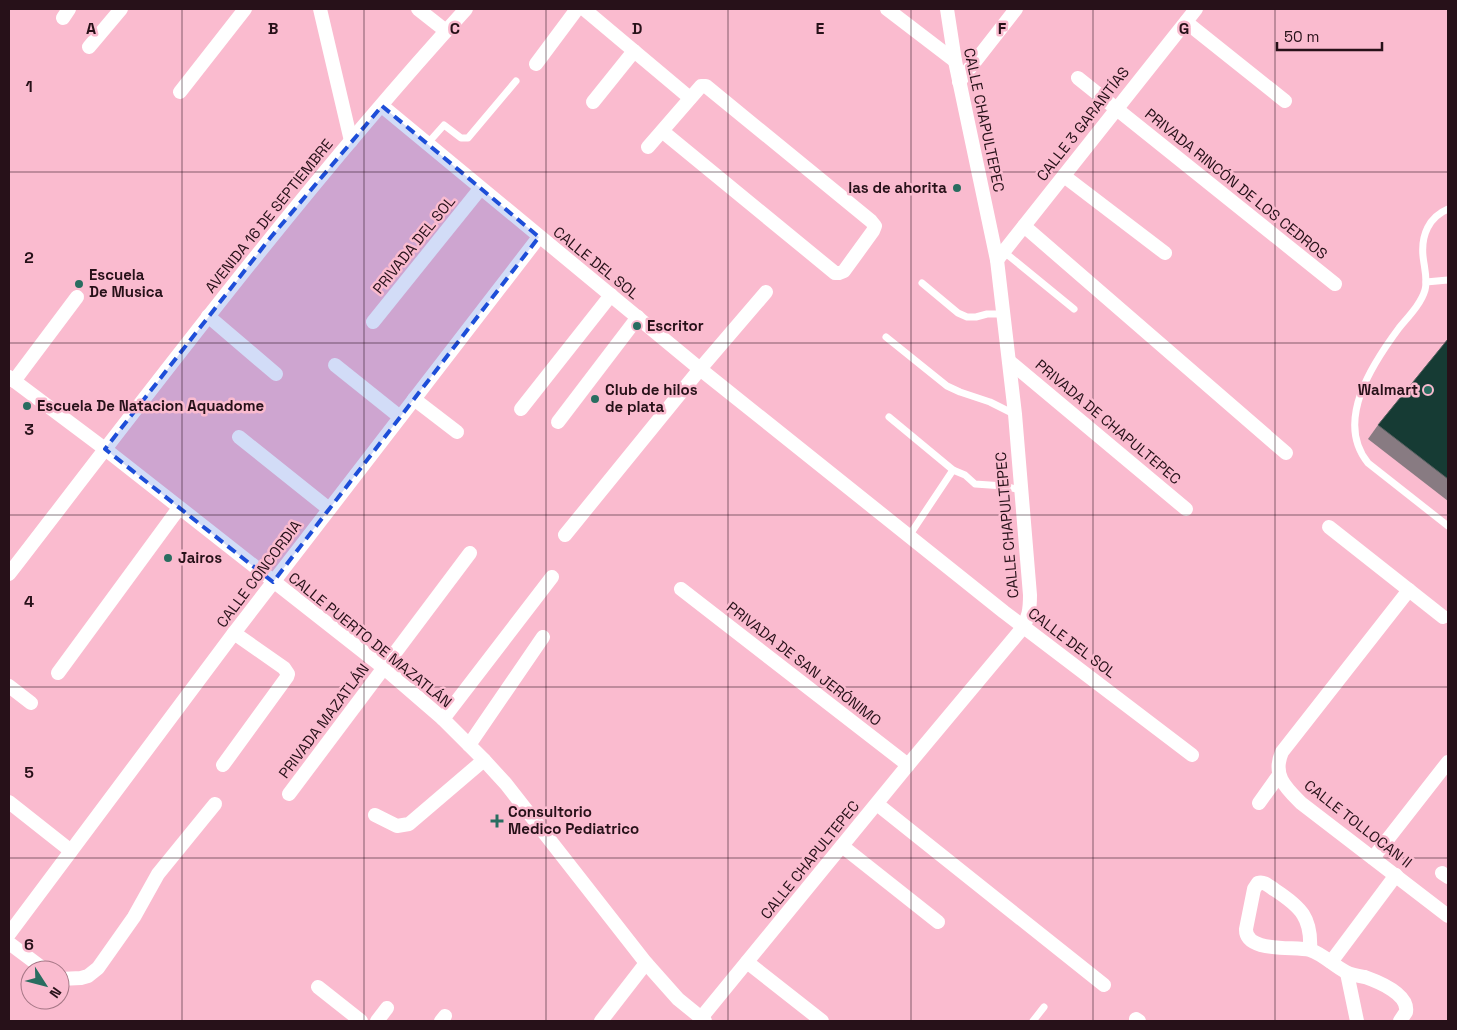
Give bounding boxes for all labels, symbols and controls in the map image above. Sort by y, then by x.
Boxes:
text: A [86,18,96,39]
text: B [268,18,278,39]
text: C [450,18,460,39]
text: D [632,18,642,39]
text: E [816,18,825,39]
text: F [998,18,1007,39]
text: G [1179,18,1189,39]
scale bar [1277,20,1382,52]
text: 50 m [1284,27,1319,46]
street label: CALLE CHAPULTEPEC [960,46,1009,194]
street label: CALLE 3 GARANTÍAS [1032,63,1133,185]
text: 1 [25,76,33,97]
street label: PRIVADA RINCÓN DE LOS CEDROS [1141,104,1331,263]
street label: AVENIDA 16 DE SEPTIEMBRE [201,135,337,297]
place label: las de ahorita [848,178,947,197]
marker: las de ahorita [951,182,963,194]
street label: PRIVADA DEL SOL [368,192,459,297]
street label: CALLE DEL SOL [549,222,643,303]
text: 2 [24,247,34,268]
place label: Escuela De Musica [89,265,164,301]
marker: Escuela De Musica [73,278,85,290]
place label: Escritor [647,316,704,335]
marker: Escritor [631,320,643,332]
street label: PRIVADA DE CHAPULTEPEC [1032,355,1185,488]
place label: Club de hilos de plata [605,380,698,416]
place label: Walmart [1358,380,1418,399]
marker: Walmart [1422,384,1434,396]
marker: Club de hilos de plata [589,393,601,405]
place label: Escuela De Natacion Aquadome [37,396,265,415]
marker: Escuela De Natacion Aquadome [21,400,33,412]
text: 3 [24,419,34,440]
street label: CALLE CHAPULTEPEC [991,451,1022,599]
street label: CALLE CONCORDIA [212,516,305,631]
place label: Jairos [178,548,222,567]
marker: Jairos [162,552,174,564]
street label: CALLE PUERTO DE MAZATLÁN [285,568,456,711]
text: 4 [24,591,34,612]
street label: PRIVADA DE SAN JERÓNIMO [723,597,885,730]
street label: CALLE DEL SOL [1025,603,1120,682]
street label: PRIVADA MAZATLÁN [274,660,373,782]
text: 5 [24,762,34,783]
street label: CALLE TOLLOCAN II [1300,776,1416,872]
street label: CALLE CHAPULTEPEC [756,797,863,923]
place label: Consultorio Medico Pediatrico [508,802,639,838]
marker: Consultorio Medico Pediatrico [490,814,504,828]
text: 6 [24,934,34,955]
north arrow [20,960,70,1010]
text: N [45,984,66,1002]

